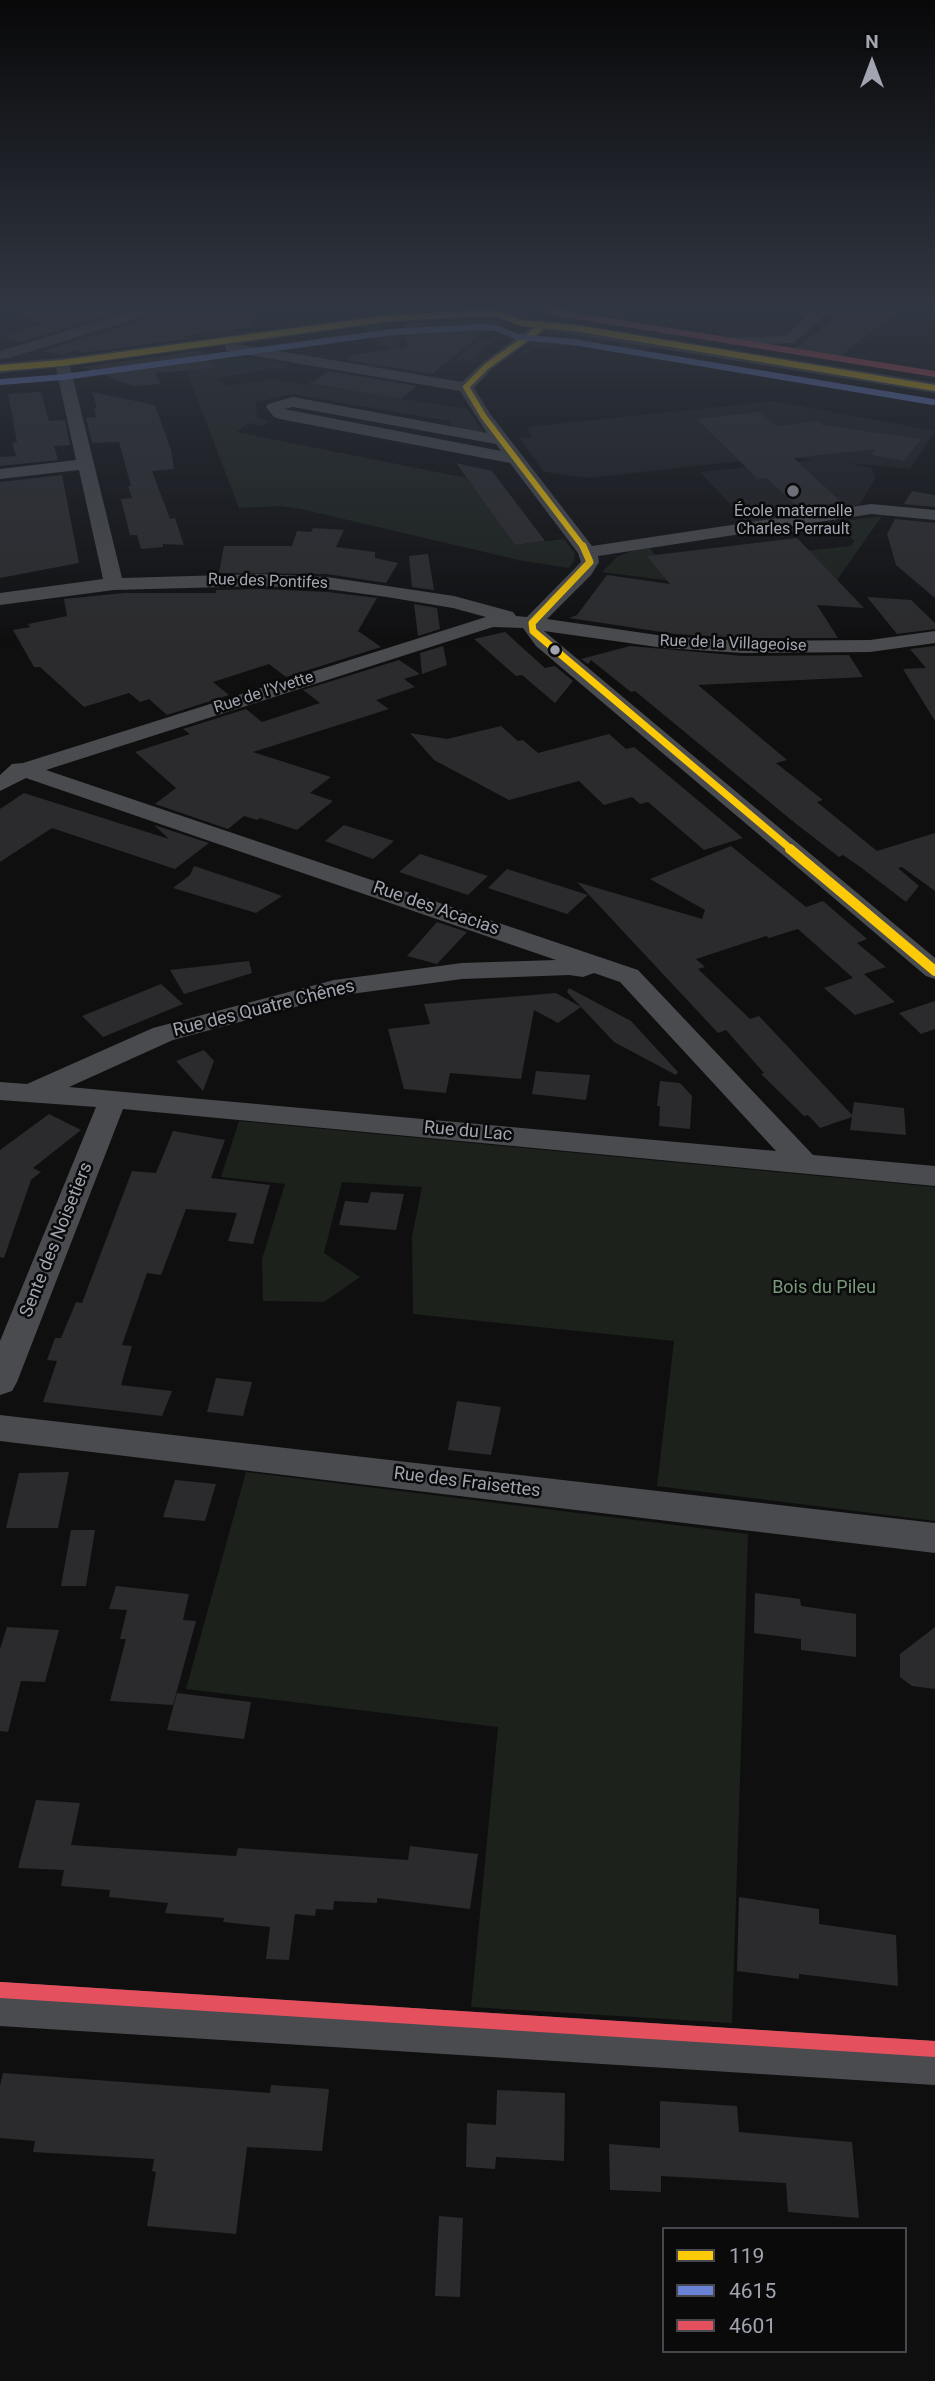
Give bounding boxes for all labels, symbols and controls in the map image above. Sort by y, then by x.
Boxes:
north arrow [837,28,907,98]
text: N [865,30,879,53]
marker: École maternelle Charles Perrault [785,483,801,499]
place label: École maternelle Charles Perrault [734,502,852,540]
street label: Rue des Pontifes [208,570,328,594]
street label: Rue de la Villageoise [659,632,807,656]
unlabelled marker [548,643,562,657]
street label: Rue de l'Yvette [212,668,316,718]
street label: Rue des Acacias [370,877,502,941]
street label: Rue des Quatre Chênes [171,976,357,1042]
street label: Rue du Lac [423,1117,513,1147]
street label: Sente des Noisetiers [16,1159,98,1321]
park label: Bois du Pileu [772,1277,876,1299]
street label: Rue des Fraisettes [392,1463,542,1503]
legend [662,2227,907,2353]
text: 119 [729,2244,764,2268]
text: 4615 [729,2279,776,2303]
text: 4601 [729,2314,776,2338]

